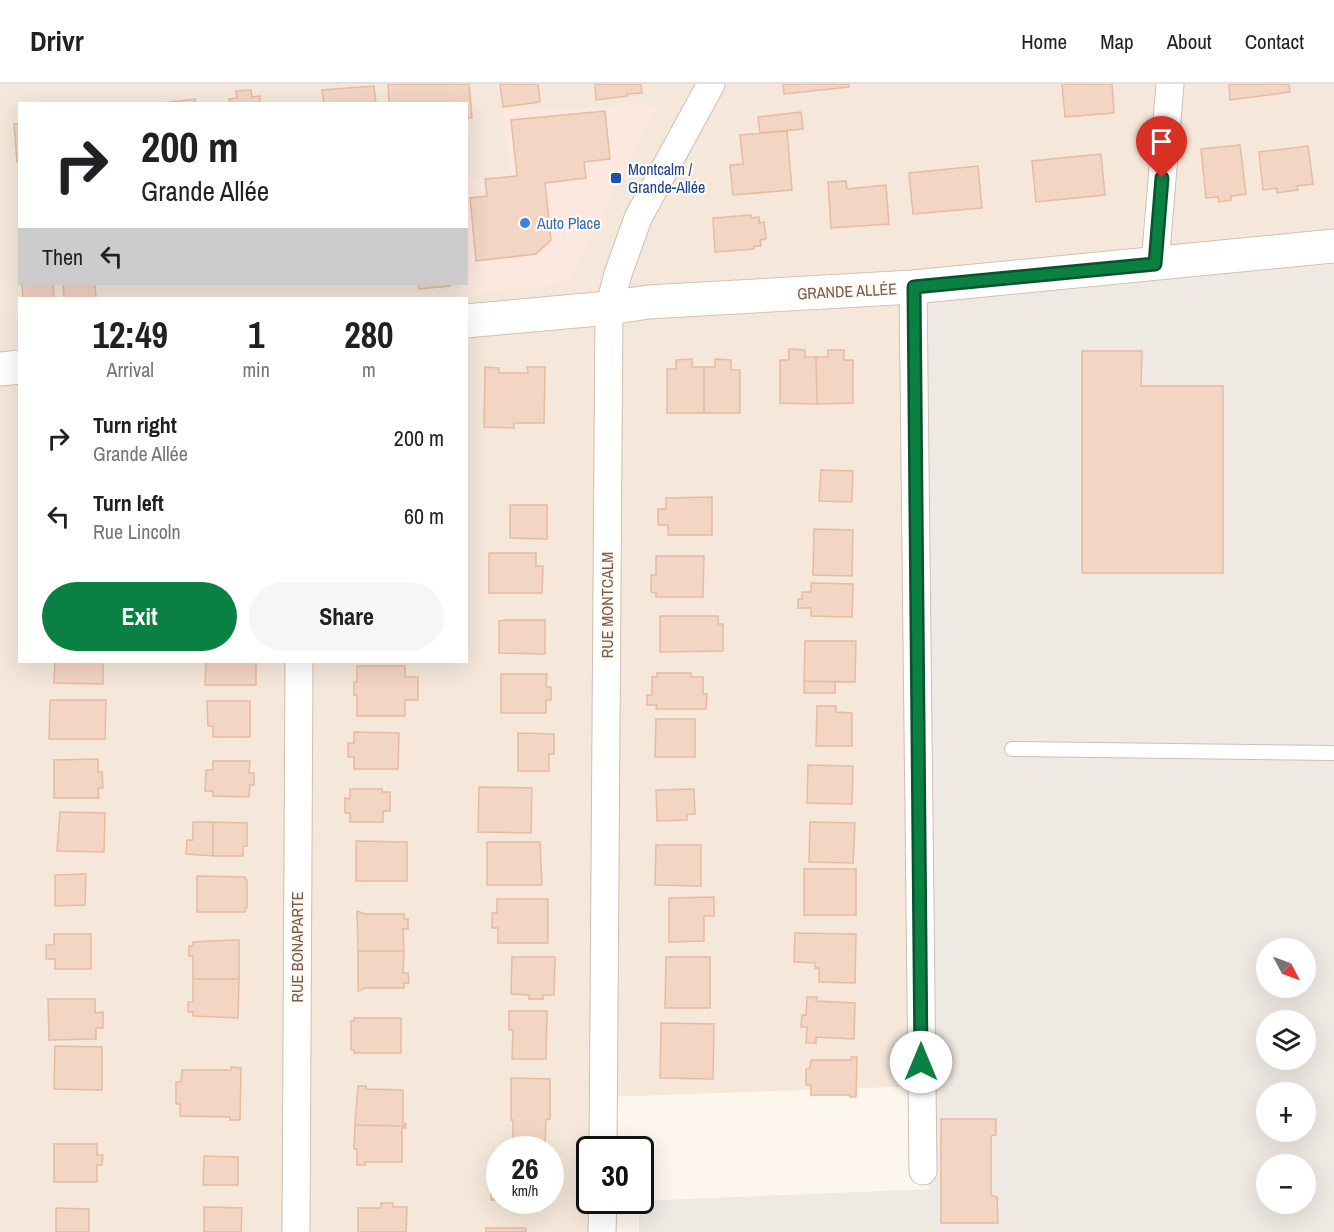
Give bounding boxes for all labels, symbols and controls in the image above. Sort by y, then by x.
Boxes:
text: Drivr [30,22,84,60]
text: Home [1021,27,1067,56]
text: Map [1100,27,1134,56]
text: About [1167,27,1212,56]
text: Contact [1245,27,1304,56]
pin [1136,116,1187,178]
text: 200 m [141,119,239,175]
icon: arrive [1145,125,1178,158]
icon: right [42,126,120,204]
place label: Montcalm / Grande-Allée [628,158,705,198]
marker: Montcalm / Grande-Allée [609,171,623,185]
text: Grande Allée [141,173,269,209]
place label: Auto Place [536,212,600,234]
marker: Auto Place [518,216,532,230]
icon: left [95,240,128,273]
text: Then [42,242,83,272]
street label: GRANDE ALLÉE [797,277,897,305]
text: 12:49 [92,311,168,359]
text: 1 [248,311,264,359]
text: 280 [344,311,394,359]
text: Arrival [107,356,154,383]
text: min [242,356,270,383]
text: m [362,356,376,383]
text: Turn right [93,410,177,440]
icon: right [42,422,75,455]
text: 200 m [394,423,444,453]
text: Grande Allée [93,440,188,467]
text: Turn left [93,488,164,518]
icon: left [42,500,75,533]
text: 60 m [404,501,444,531]
text: Rue Lincoln [93,518,181,545]
street label: RUE MONTCALM [596,552,618,658]
button: Exit [42,582,237,651]
button: Share [249,582,444,651]
street label: RUE BONAPARTE [286,891,308,1003]
north arrow [1256,938,1316,998]
map controls [1256,938,1316,1214]
button: layers [1256,1010,1316,1070]
position arrow [889,1030,953,1094]
button: + [1256,1082,1316,1142]
speed limit sign: 30 [576,1136,654,1214]
text: 26 [511,1148,539,1188]
button: − [1256,1154,1316,1214]
text: km/h [512,1180,538,1201]

